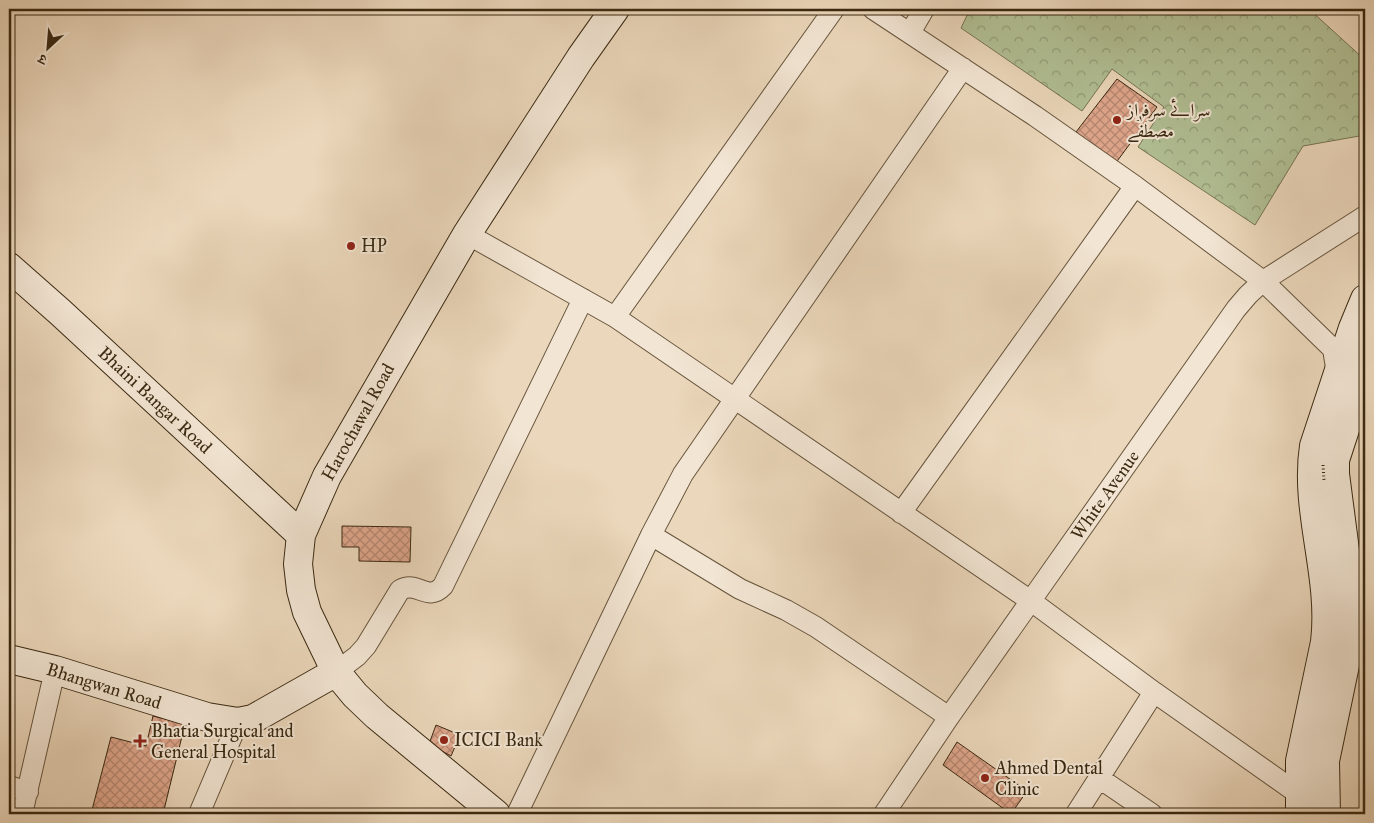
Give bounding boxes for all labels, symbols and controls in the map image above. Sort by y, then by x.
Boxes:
north arrow [22,22,72,72]
text: उ [35,50,50,69]
place label: سرائے سرفراز مصطفٰے [1125,98,1211,142]
marker: سرائے سرفراز مصطفٰے [1111,114,1123,126]
place label: HP [361,235,387,257]
marker: HP [345,240,357,252]
street label: Bhaini Bangar Road [93,342,216,459]
street label: Harochawal Road [317,360,399,484]
street label: White Avenue [1066,446,1144,544]
street label: Bhangwan Road [44,658,164,715]
place label: Bhatia Surgical and General Hospital [151,720,294,763]
place label: ICICI Bank [454,729,543,751]
marker: Bhatia Surgical and General Hospital [133,734,147,748]
marker: ICICI Bank [438,734,450,746]
place label: Ahmed Dental Clinic [994,757,1103,800]
marker: Ahmed Dental Clinic [979,772,991,784]

